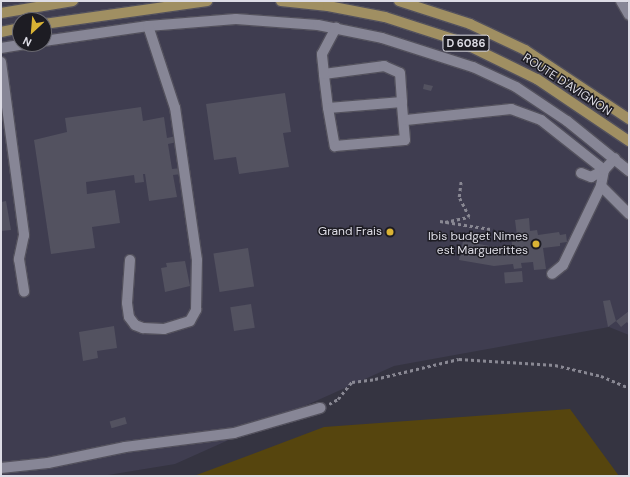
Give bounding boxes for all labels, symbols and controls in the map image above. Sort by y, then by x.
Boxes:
north arrow [12,12,52,52]
text: N [21,34,34,50]
road number: D 6086 [442,34,490,52]
street label: ROUTE D'AVIGNON [520,51,614,119]
place label: Grand Frais [318,225,382,239]
marker: Grand Frais [385,227,395,237]
place label: Ibis budget Nimes est Marguerittes [428,230,528,258]
marker: Ibis budget Nimes est Marguerittes [531,239,541,249]

